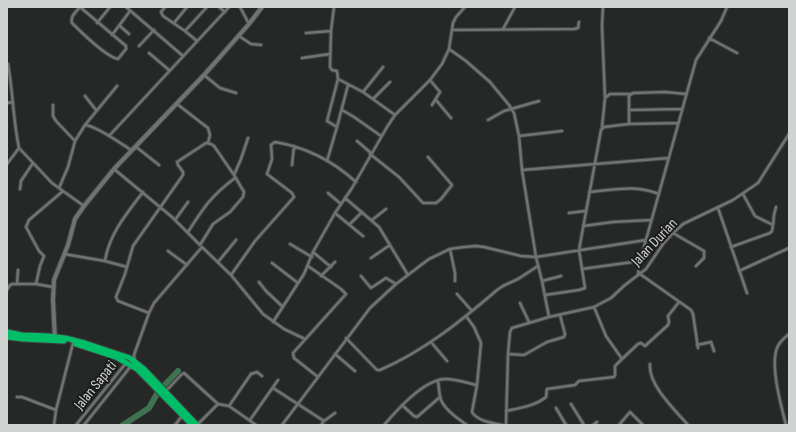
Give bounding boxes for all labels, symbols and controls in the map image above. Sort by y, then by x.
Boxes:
street label: Jalan Durian [627,214,681,271]
street label: Jalan Sapati [69,357,121,415]

